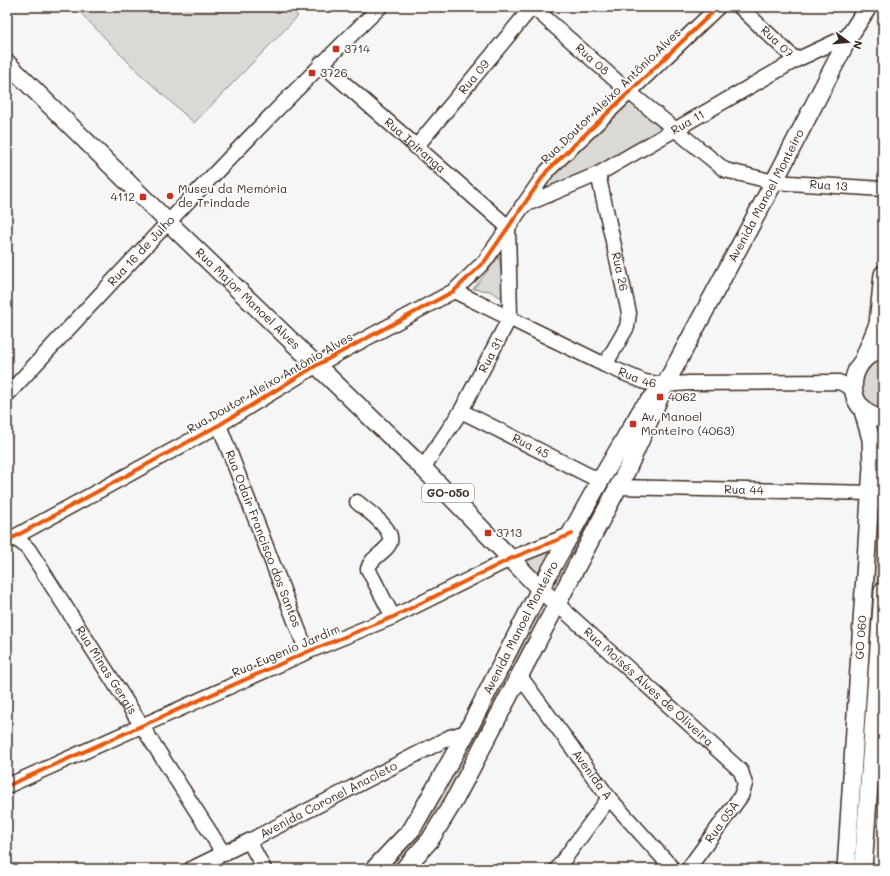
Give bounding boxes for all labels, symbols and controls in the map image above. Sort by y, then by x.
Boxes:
street label: Rua 07 [758,22,798,61]
north arrow [828,22,868,62]
street label: Rua Doutor Aleixo Antônio Alves [537,24,684,167]
street label: Rua 08 [572,39,613,78]
text: N [850,39,866,51]
place label: 3714 [344,40,370,56]
marker: 3714 [331,44,341,54]
street label: Rua 09 [454,56,492,97]
place label: 3726 [320,64,348,80]
marker: 3726 [307,68,317,78]
street label: Rua 11 [667,105,707,137]
street label: Rua Ipiranga [382,113,450,176]
street label: Avenida Manoel Monteiro [724,126,807,264]
street label: Rua 13 [809,175,848,194]
place label: Museu da Memória de Trindade [178,180,288,210]
place label: 4112 [111,188,135,204]
marker: Museu da Memória de Trindade [165,191,175,201]
marker: 4112 [138,192,148,202]
street label: Rua 16 de Julho [103,212,178,289]
street label: Rua Major Manoel Alves [193,244,304,353]
street label: Rua 26 [609,250,633,292]
street label: Rua Doutor Aleixo Antônio Alves [184,328,355,436]
street label: Rua 31 [474,334,506,375]
street label: Rua 46 [616,363,658,391]
place label: 4062 [668,388,696,404]
marker: 4062 [655,392,665,402]
place label: Av. Manoel Monteiro (4063) [641,408,735,438]
marker: Av. Manoel Monteiro (4063) [628,419,638,429]
street label: Rua 45 [510,429,552,461]
street label: Rua Odair Francisco dos Santos [222,447,306,629]
street label: Rua 44 [724,481,764,497]
road number: GO-050 [422,484,474,502]
place label: 3713 [496,524,522,540]
marker: 3713 [483,528,493,538]
street label: Avenida Manoel Monteiro [479,558,561,697]
street label: GO 060 [851,614,869,660]
street label: Rua Eugenio Jardim [229,620,342,680]
street label: Rua Minas Gerais [73,623,141,717]
street label: Rua Moisés Alves de Oliveira [581,623,718,749]
street label: Avenida A [569,746,617,803]
street label: Avenida Coronel Anacleto [257,757,399,841]
street label: Rua 05A [701,797,742,846]

